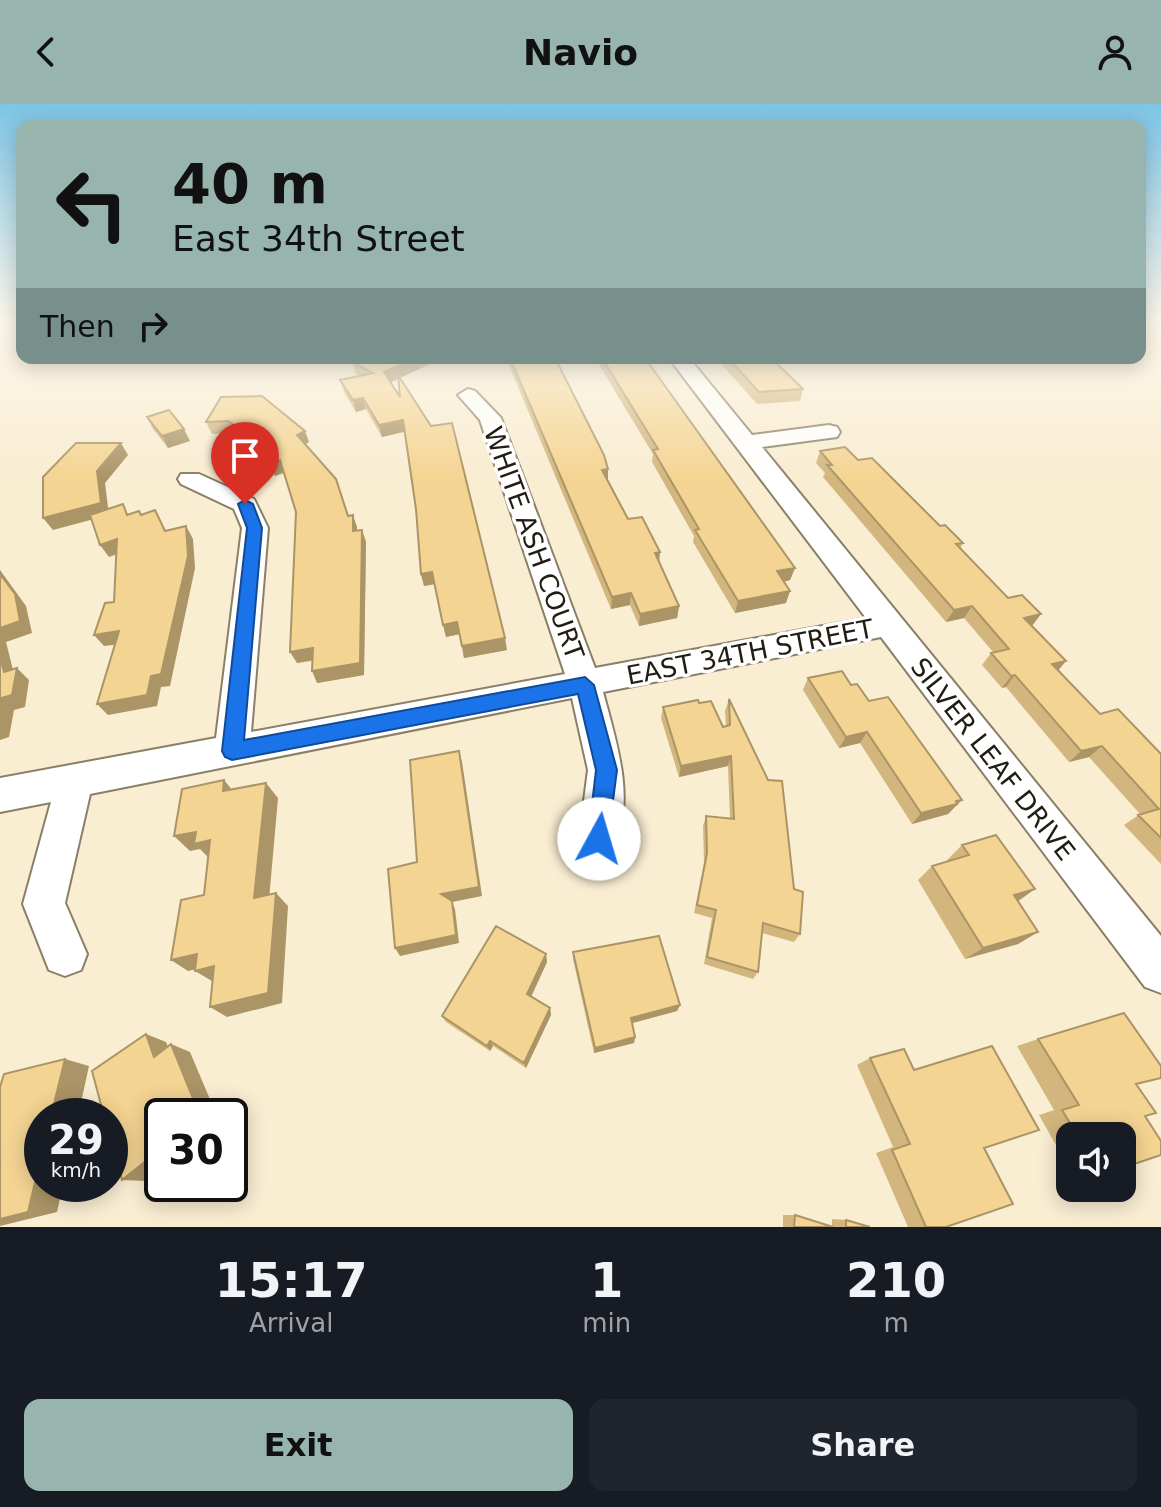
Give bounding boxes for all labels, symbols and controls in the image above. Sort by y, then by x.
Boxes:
icon: back [24,30,68,74]
icon: person [1093,30,1137,74]
text: Navio [523,32,638,73]
text: 40 m [172,151,328,216]
icon: left [40,152,144,256]
text: East 34th Street [172,218,465,259]
icon: right [131,304,175,348]
text: Then [40,309,115,344]
pin [211,422,279,504]
street label: WHITE ASH COURT [478,423,590,663]
icon: arrive [223,434,267,478]
street label: EAST 34TH STREET [624,613,876,691]
street label: SILVER LEAF DRIVE [905,652,1081,866]
position arrow [557,797,641,881]
speed limit sign: 30 [144,1098,248,1202]
text: 29 [48,1117,104,1163]
map controls [1056,1122,1136,1202]
button: sound [1056,1122,1136,1202]
text: km/h [51,1158,101,1182]
text: 15:17 [215,1252,368,1308]
text: 1 [590,1252,623,1308]
text: 210 [846,1252,946,1308]
text: Arrival [249,1308,333,1338]
text: min [582,1308,631,1338]
text: m [883,1308,909,1338]
button: Exit [24,1399,573,1491]
button: Share [589,1399,1137,1491]

